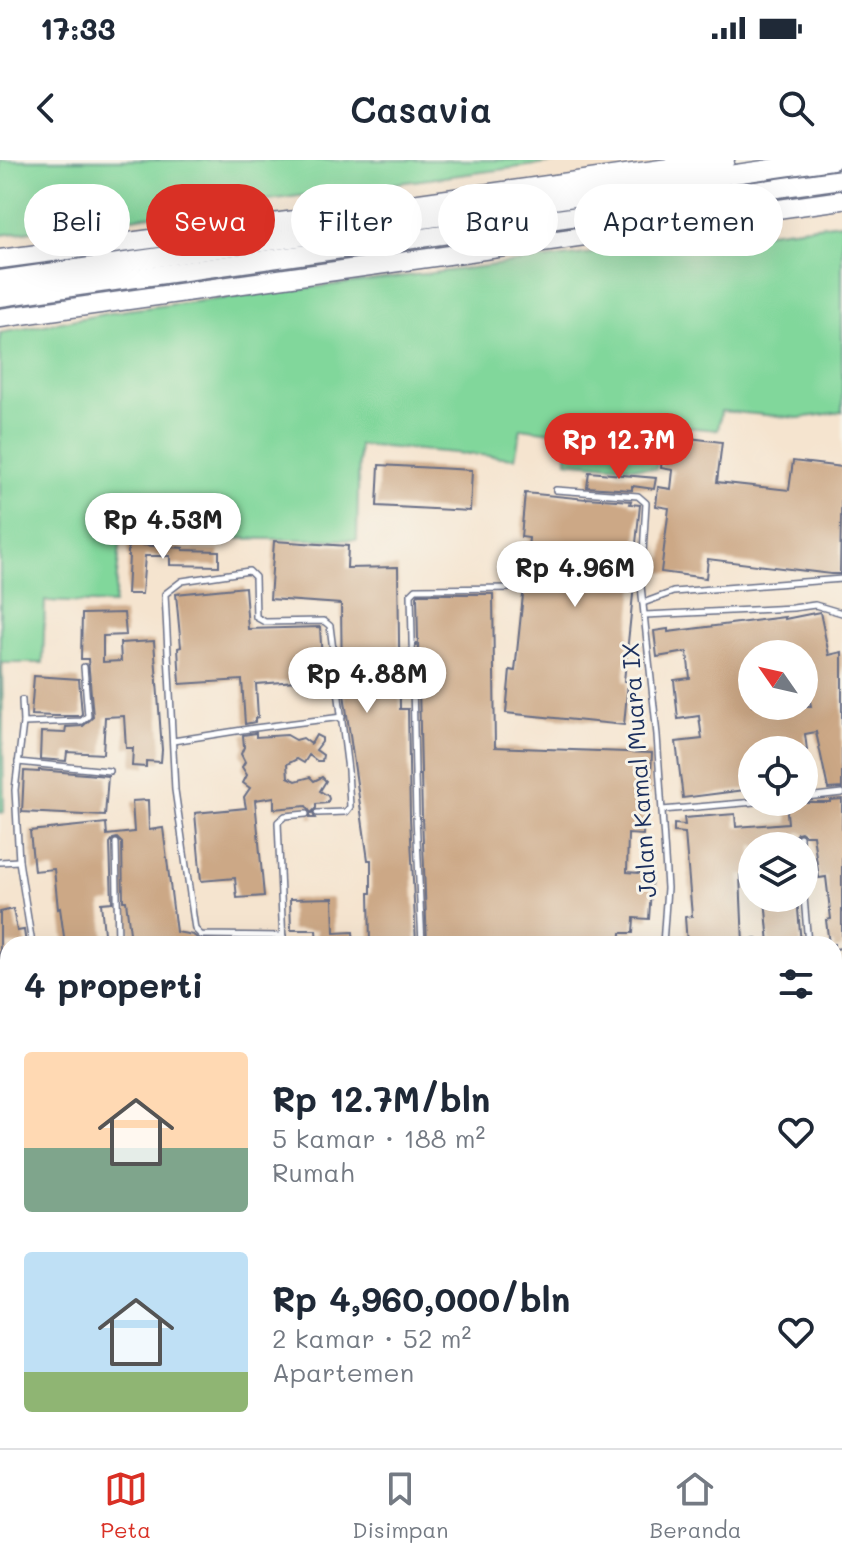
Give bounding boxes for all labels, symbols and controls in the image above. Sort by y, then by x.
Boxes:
text: 17:33 [40,8,116,48]
text: Casavia [350,85,492,132]
icon: back [24,86,68,130]
icon: search [774,86,818,130]
chip: Beli [24,184,130,256]
chip: Sewa [146,184,275,256]
chip: Filter [291,184,422,256]
chip: Baru [438,184,558,256]
chip: Apartemen [574,184,783,256]
pin: Rp 12.7M [536,413,702,481]
text: Rp 12.7M [562,422,676,456]
pin: Rp 4.53M [80,493,246,561]
text: Rp 4.53M [103,502,223,536]
pin: Rp 4.96M [492,541,658,609]
text: Rp 4.96M [515,550,635,584]
north arrow [738,640,818,720]
map controls [738,640,818,912]
street label: Jalan Kamal Muara IX [614,641,662,899]
pin: Rp 4.88M [284,647,450,715]
text: Rp 4.88M [306,656,428,690]
button: locate [738,736,818,816]
button: layers [738,832,818,912]
text: 4 properti [24,962,204,1007]
icon: filters [774,962,818,1006]
text: Rp 12.7M/bln [272,1076,490,1121]
icon: home [88,1084,184,1180]
icon: heart [774,1110,818,1154]
text: 5 kamar · 188 m² [272,1121,485,1155]
text: Rumah [272,1155,354,1189]
text: Rp 4,960,000/bln [272,1276,570,1321]
icon: home [88,1284,184,1380]
icon: heart [774,1310,818,1354]
text: 2 kamar · 52 m² [272,1321,471,1355]
text: Apartemen [272,1355,414,1389]
tab: Peta [101,1467,151,1544]
tab: Disimpan [352,1467,448,1544]
tab: Beranda [650,1467,741,1544]

